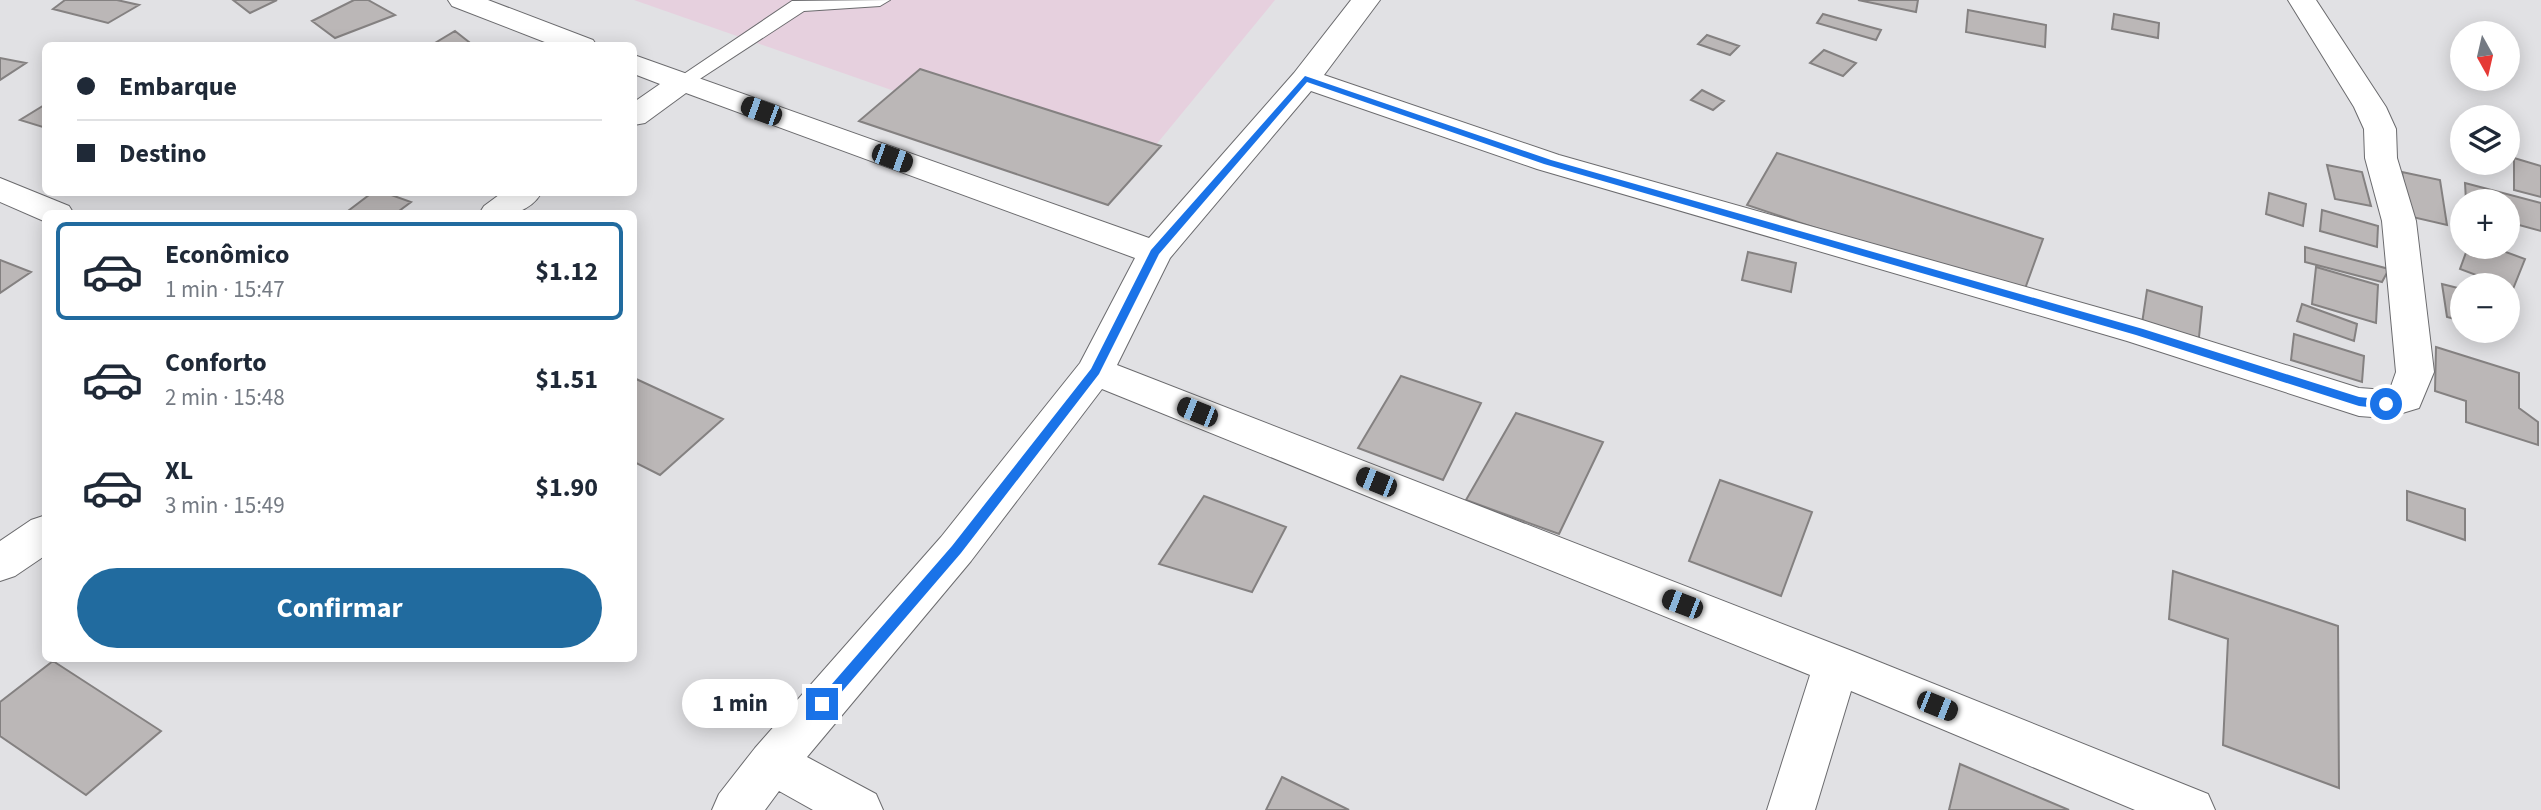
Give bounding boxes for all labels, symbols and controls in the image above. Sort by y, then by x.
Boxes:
north arrow [2450,21,2520,91]
map controls [2450,21,2520,343]
text: Embarque [119,68,237,105]
car [738,94,785,128]
button: layers [2450,105,2520,175]
text: Destino [119,135,206,172]
car [869,141,916,175]
button: + [2450,189,2520,259]
text: Econômico [165,236,290,273]
icon: car [81,240,144,303]
text: $1.12 [535,253,598,290]
text: 1 min · 15:47 [165,273,285,306]
button: − [2450,273,2520,343]
text: Conforto [165,344,267,381]
icon: car [81,348,144,411]
text: $1.51 [535,361,598,398]
text: 2 min · 15:48 [165,381,285,414]
route start [2370,388,2402,420]
car [1174,394,1221,430]
text: XL [165,452,193,489]
icon: car [81,456,144,519]
car [1353,464,1400,500]
text: $1.90 [535,469,598,506]
text: 3 min · 15:49 [165,489,285,522]
button: Confirmar [77,568,602,648]
car [1659,587,1706,621]
callout: 1 min [682,680,798,728]
text: 1 min [712,687,768,720]
route end [806,688,838,720]
car [1914,688,1961,724]

